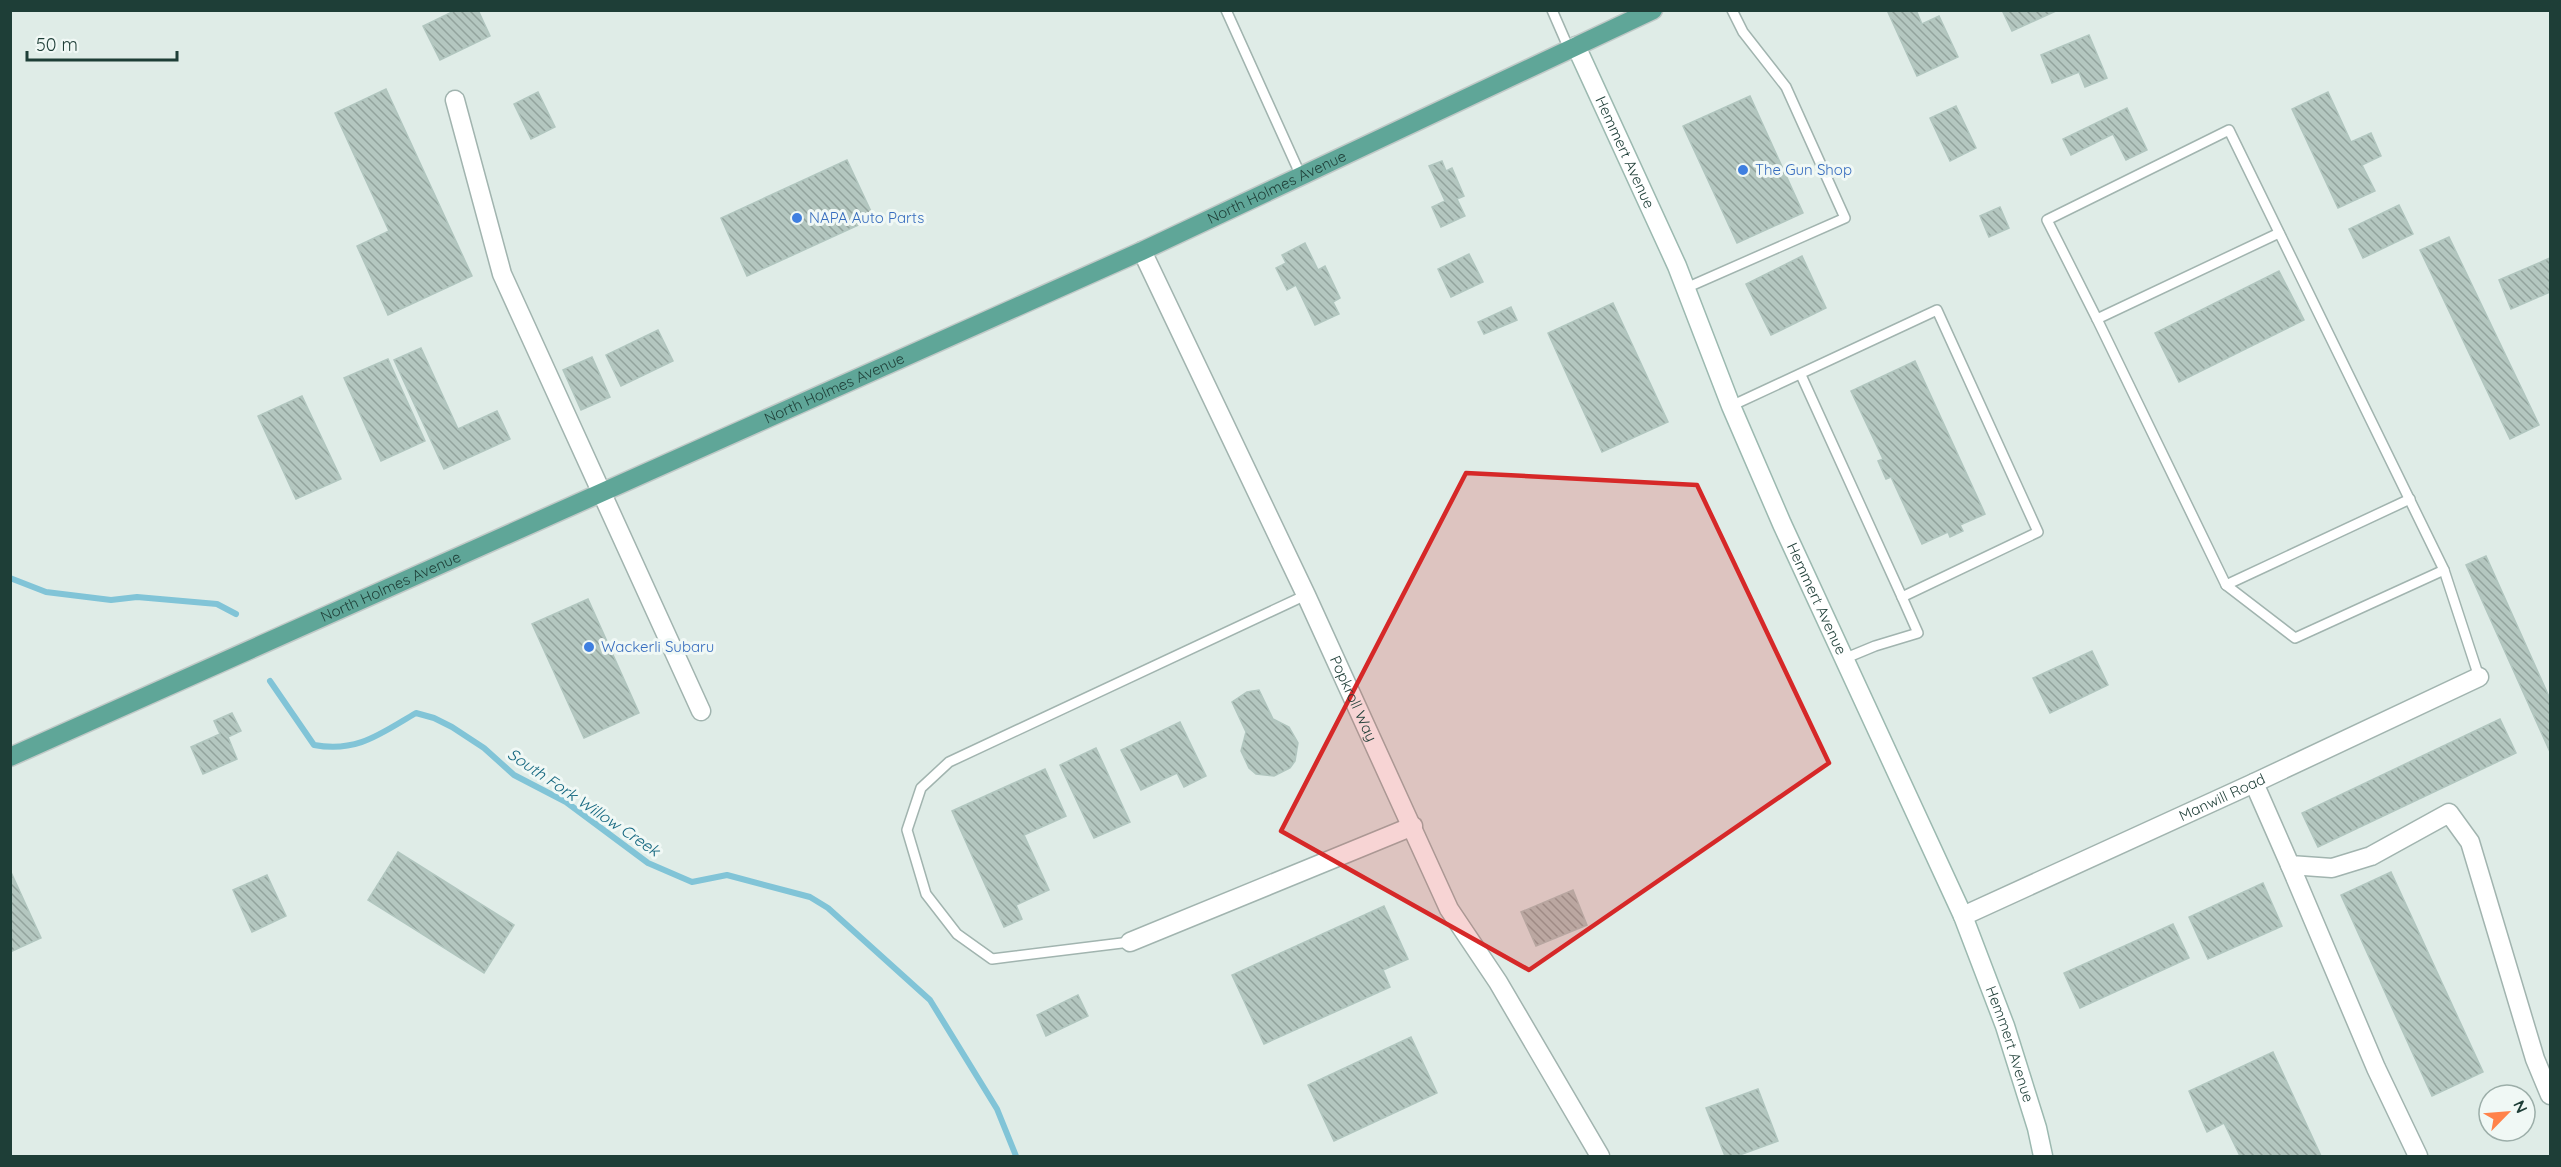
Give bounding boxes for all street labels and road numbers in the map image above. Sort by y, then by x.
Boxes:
street label: Hemmert Avenue [1591,93,1659,211]
street label: North Holmes Avenue [1204,146,1349,228]
street label: North Holmes Avenue [761,348,907,428]
street label: Hemmert Avenue [1783,539,1851,658]
street label: North Holmes Avenue [317,547,464,626]
street label: Popkroll Way [1326,652,1381,744]
street label: Manwill Road [2176,769,2268,825]
street label: Hemmert Avenue [1982,983,2038,1105]

